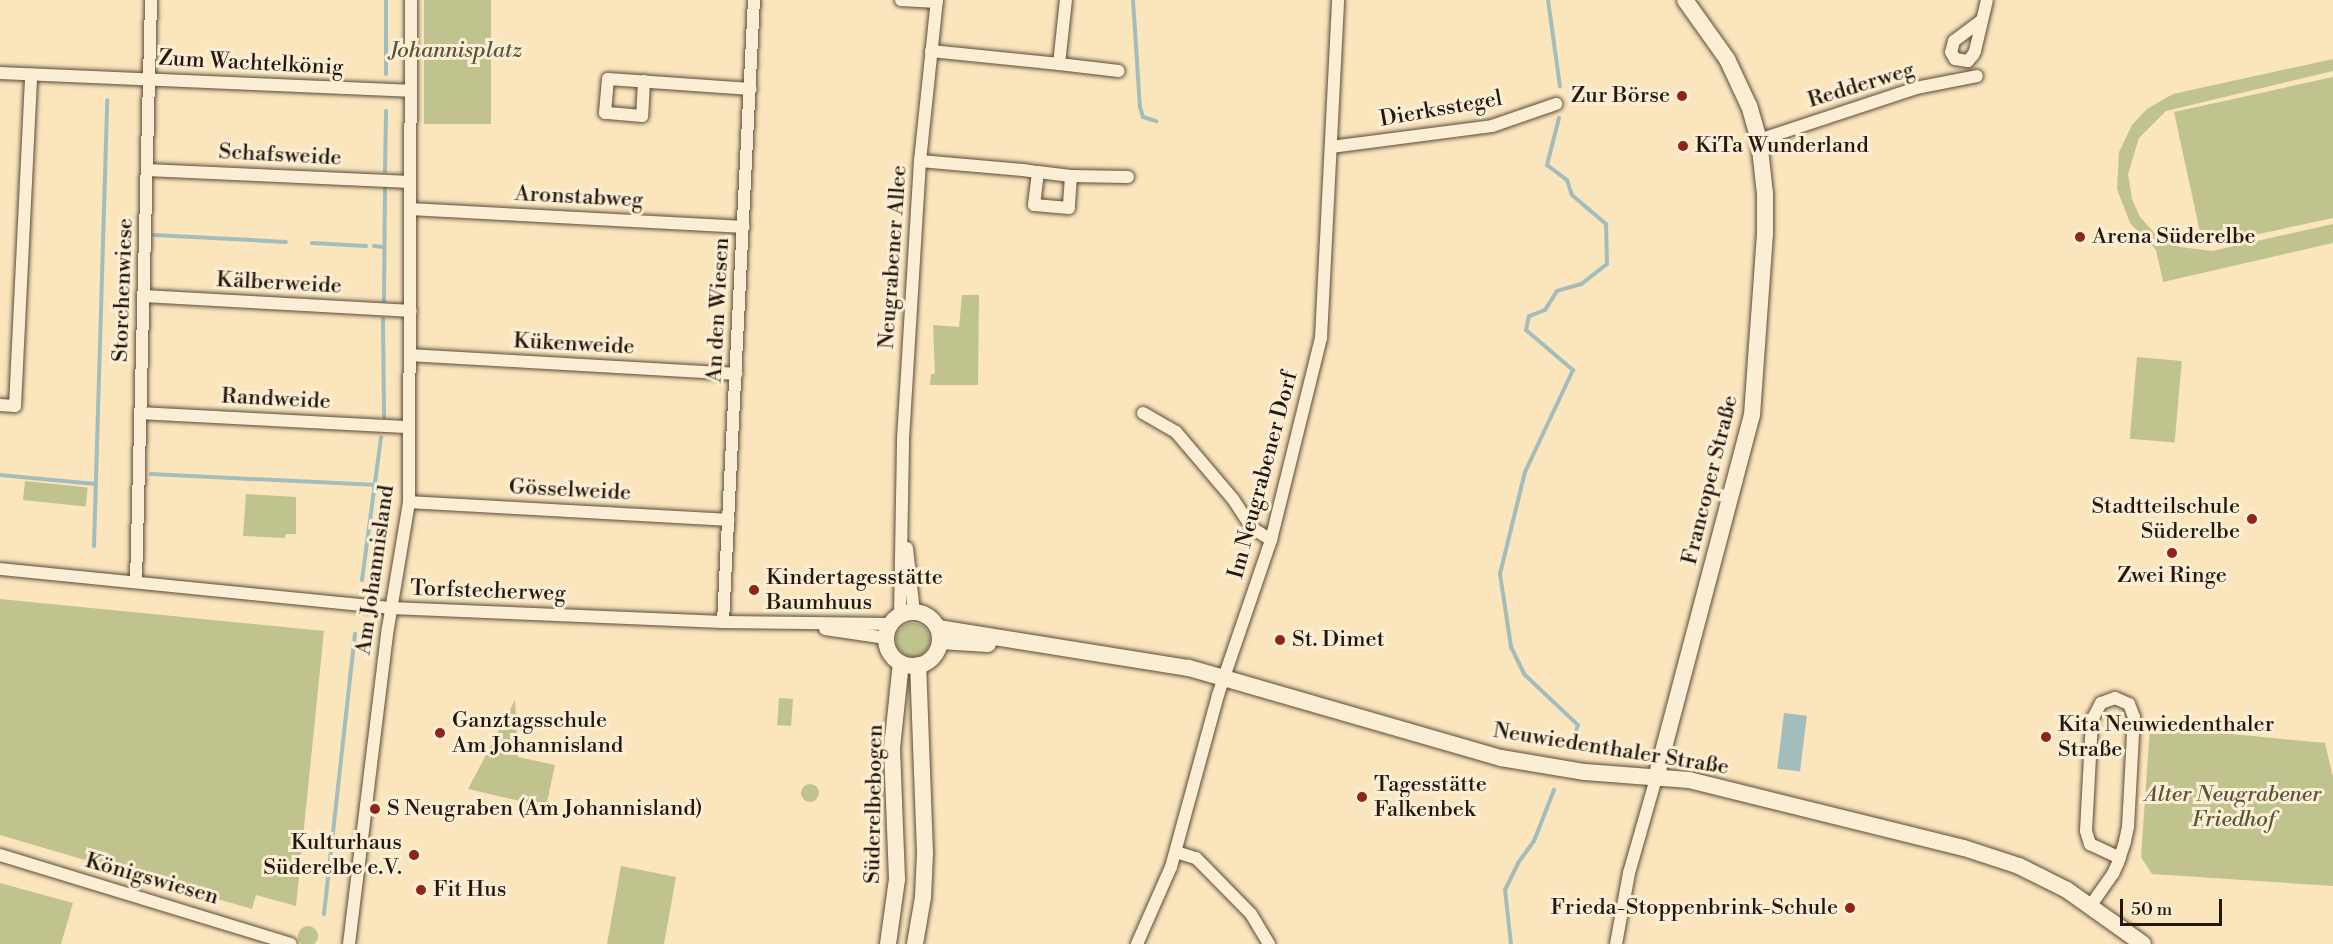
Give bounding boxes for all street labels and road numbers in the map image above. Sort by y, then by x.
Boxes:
street label: Zum Wachtelkönig [158,45,344,81]
street label: Redderweg [1804,56,1918,114]
street label: Dierksstegel [1378,85,1504,133]
street label: Schafsweide [218,139,342,171]
street label: Neugrabener Allee [873,164,913,350]
street label: Aronstabweg [514,180,644,214]
street label: Storchenwiese [107,217,139,363]
street label: An den Wiesen [701,237,735,383]
street label: Kälberweide [216,267,342,299]
street label: Kükenweide [513,328,635,360]
street label: Im Neugrabener Dorf [1223,368,1303,582]
street label: Randweide [221,383,331,415]
street label: Francoper Straße [1676,393,1744,567]
street label: Gösselweide [508,474,632,506]
street label: Am Johannisland [350,483,400,657]
street label: Torfstecherweg [410,575,566,607]
street label: Neuwiedenthaler Straße [1491,717,1731,781]
street label: Süderelbebogen [859,724,889,884]
street label: Königswiesen [82,847,222,911]

